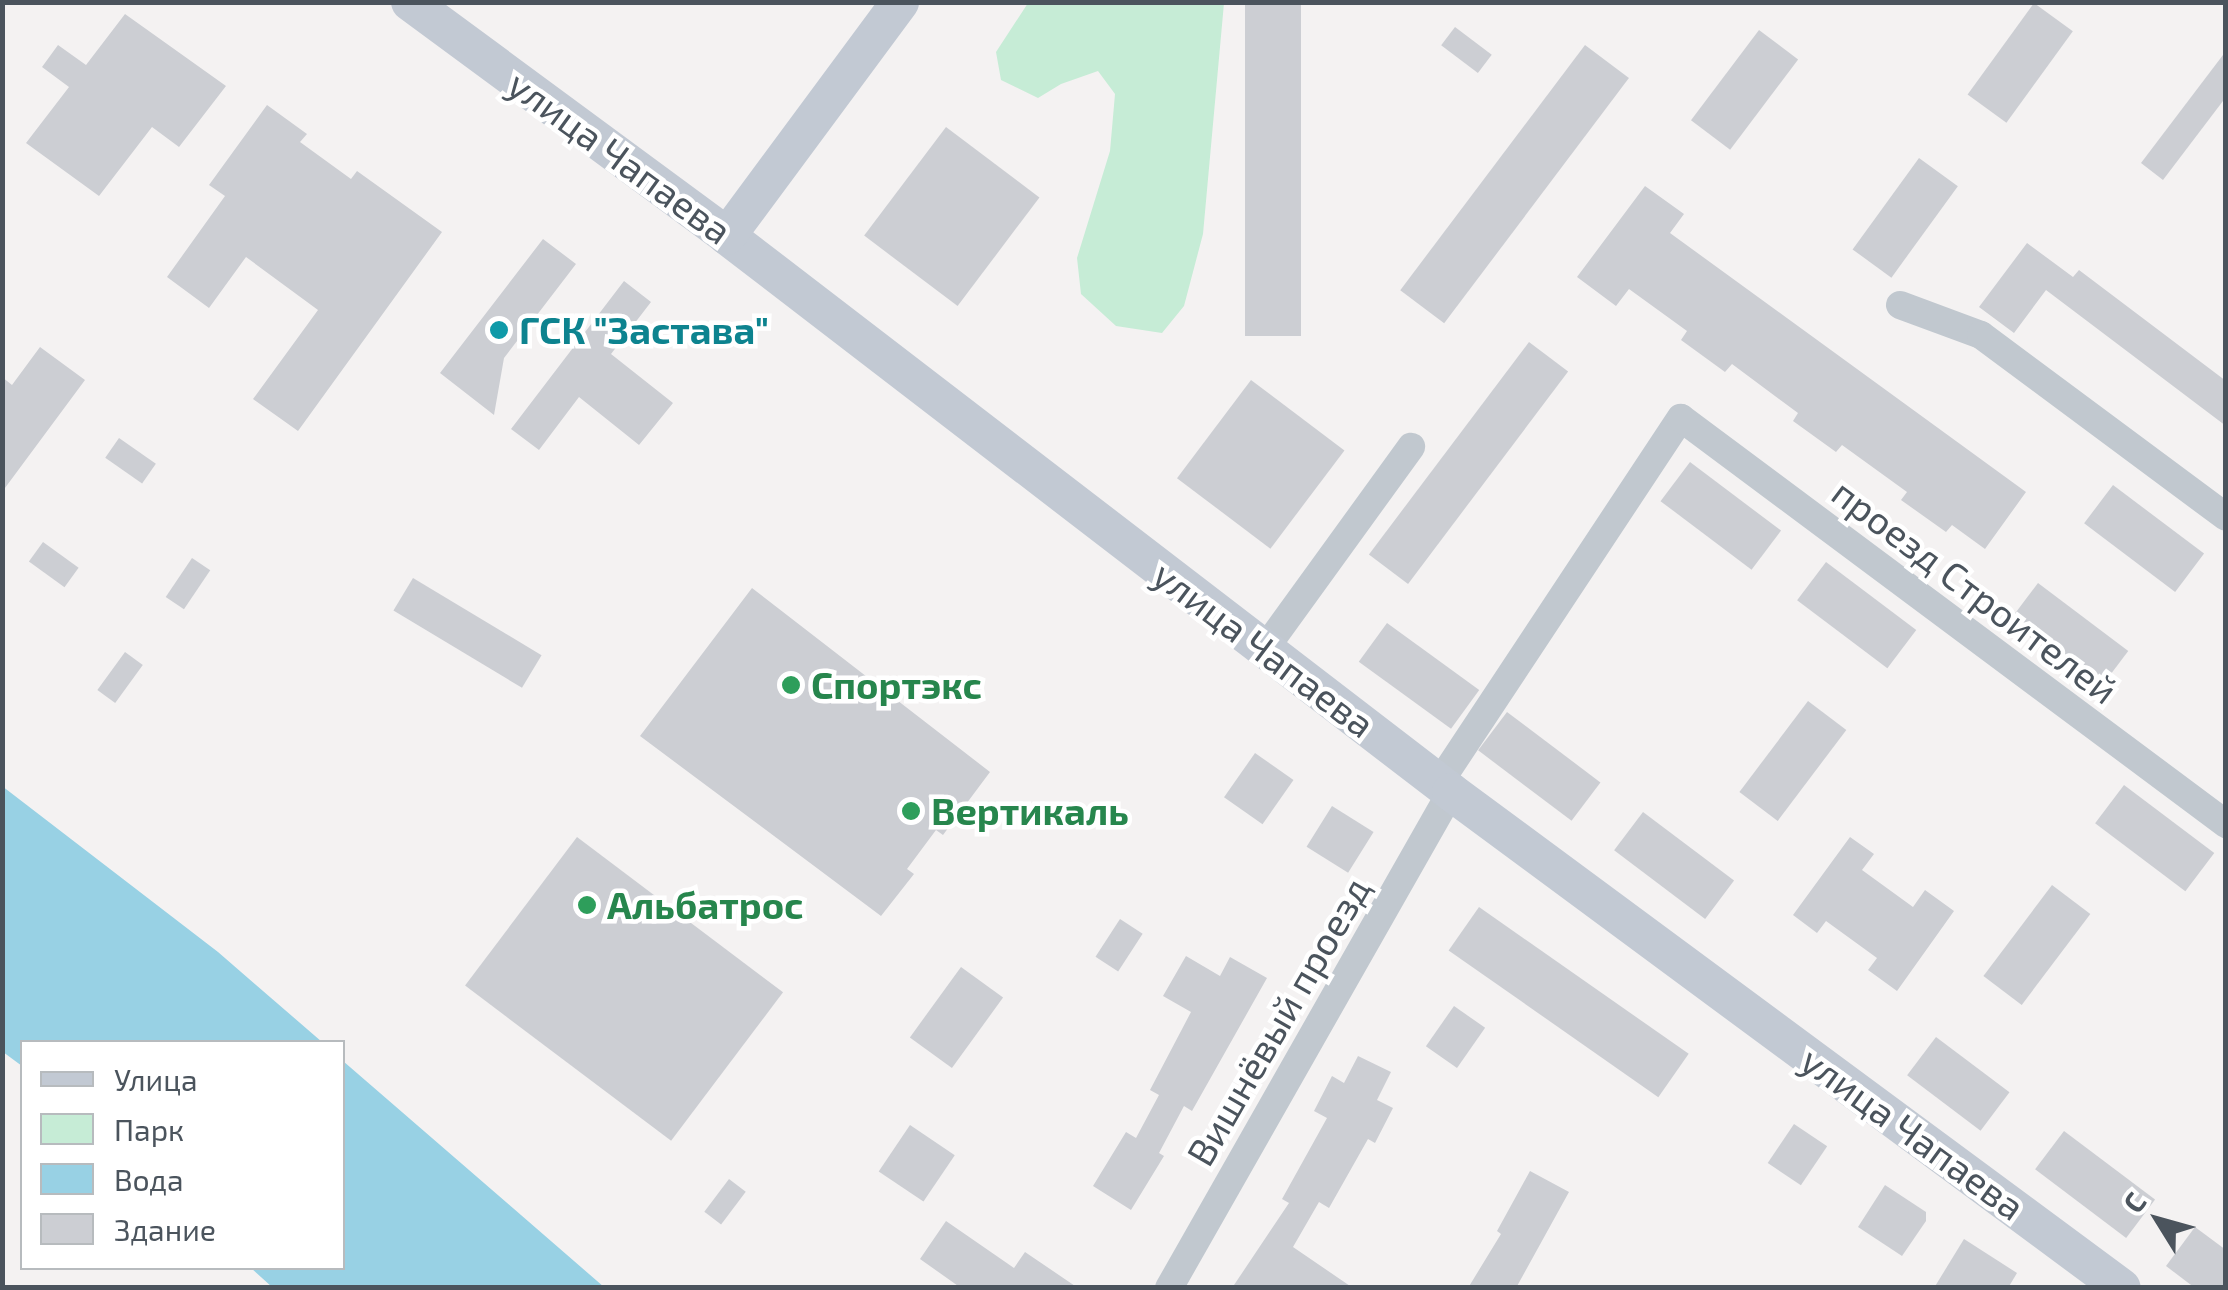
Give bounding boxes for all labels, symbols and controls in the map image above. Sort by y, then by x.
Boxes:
street label: улица Чапаева [500,61,740,253]
place label: ГСК "Застава" [519,307,769,353]
marker: ГСК "Застава" [488,319,510,341]
street label: проезд Строителей [1823,469,2127,713]
street label: улица Чапаева [1145,551,1383,747]
place label: Спортэкс [811,662,982,708]
marker: Спортэкс [780,674,802,696]
place label: Вертикаль [931,788,1129,834]
marker: Вертикаль [900,800,922,822]
street label: Вишнёвый проезд [1177,869,1379,1173]
place label: Альбатрос [607,882,803,928]
marker: Альбатрос [576,894,598,916]
street label: улица Чапаева [1793,1037,2033,1229]
legend [20,1040,345,1270]
text: Улица [114,1061,198,1097]
text: Парк [114,1111,184,1147]
text: Вода [114,1161,184,1197]
north arrow [2108,1170,2208,1270]
text: С [2116,1185,2153,1219]
text: Здание [114,1211,216,1247]

